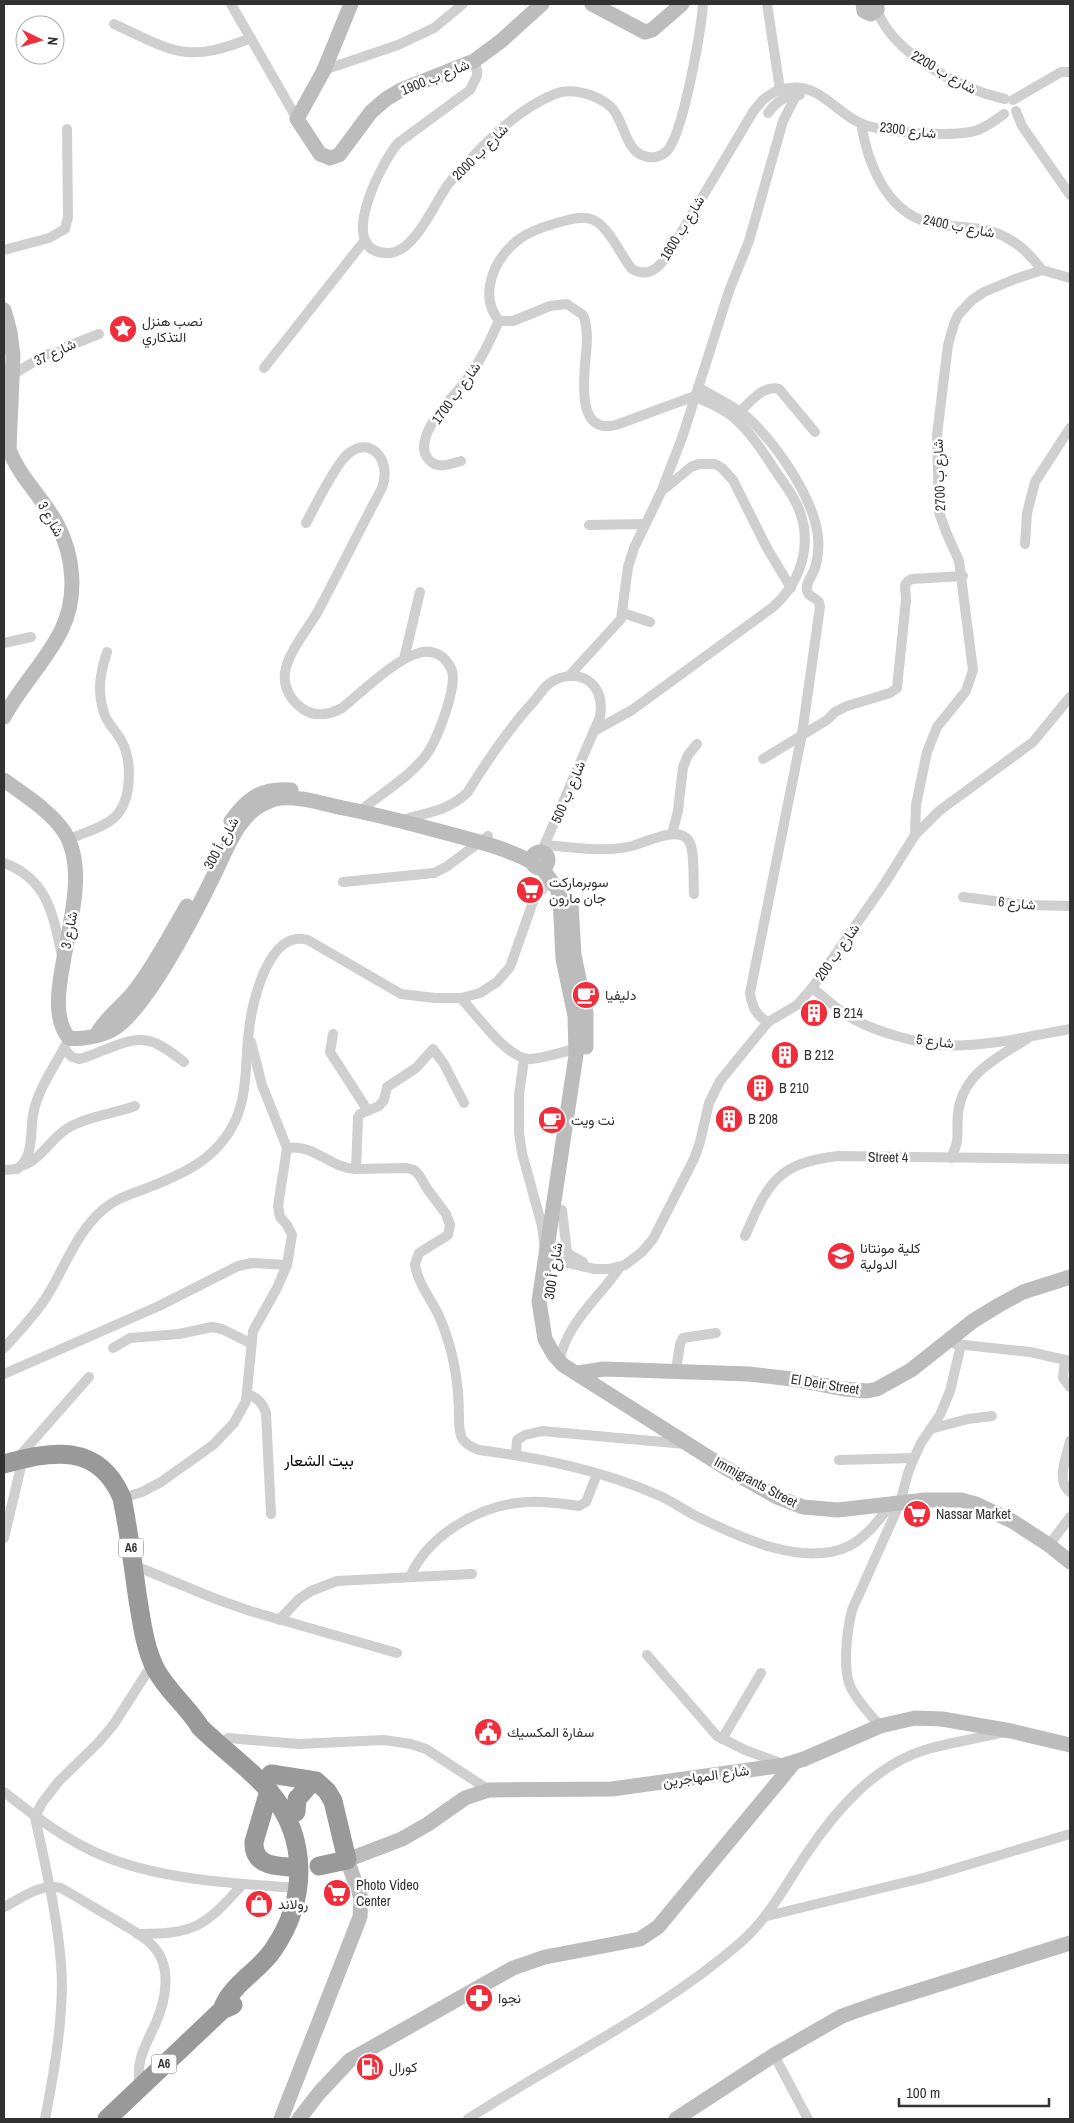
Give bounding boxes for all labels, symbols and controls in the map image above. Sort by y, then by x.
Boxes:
north arrow [15,15,65,65]
text: N [44,36,62,46]
street label: شارع ب 2200 [907,46,980,100]
street label: شارع ب 1900 [398,55,473,101]
street label: شارع 2300 [878,118,937,144]
street label: شارع ب 2000 [448,120,513,185]
street label: شارع ب 1600 [656,192,710,265]
street label: شارع ب 2400 [921,210,996,244]
place label: نصب هنزل التذكاري [142,312,203,349]
place icon: نصب هنزل التذكاري [108,314,138,344]
street label: شارع 37 [31,335,80,371]
street label: شارع ب 1700 [427,358,486,429]
street label: شارع ب 2700 [929,438,951,511]
street label: شارع 3 [32,498,68,541]
street label: شارع ب 500 [547,758,591,827]
street label: شارع أ 300 [199,814,244,873]
place label: سوبرماركت جان مارون [549,873,609,907]
supermarket icon: سوبرماركت جان مارون [515,875,545,905]
street label: شارع 6 [997,892,1037,916]
street label: شارع 3 [57,910,83,951]
street label: شارع ب 200 [811,920,865,985]
cafe icon: دليفيا [571,980,601,1010]
place label: دليفيا [605,986,637,1004]
building icon: B 214 [799,998,829,1028]
place label: B 214 [833,1004,864,1022]
street label: شارع 5 [915,1030,955,1054]
building icon: B 212 [770,1040,800,1070]
place label: B 212 [804,1046,834,1064]
building icon: B 210 [745,1073,775,1103]
place label: B 210 [779,1079,809,1097]
building icon: B 208 [714,1104,744,1134]
cafe icon: نت ويت [537,1105,567,1135]
place label: B 208 [748,1110,778,1128]
place label: نت ويت [571,1111,615,1129]
street label: Street 4 [868,1148,909,1166]
place label: كلية مونتانا الدولية [860,1239,921,1273]
street label: شارع أ 300 [540,1241,568,1301]
school or university icon: كلية مونتانا الدولية [826,1241,856,1271]
street label: El Deir Street [790,1370,860,1398]
district label: بيت الشعار [283,1449,354,1471]
street label: Immigrants Street [711,1453,801,1511]
supermarket icon: Nassar Market [902,1499,932,1529]
place label: Nassar Market [936,1505,1011,1523]
road number: A6 [118,1539,144,1558]
public building icon: سفارة المكسيك [473,1717,503,1747]
place label: سفارة المكسيك [507,1723,594,1741]
street label: شارع المهاجرين [662,1761,751,1793]
place label: Photo Video Center [356,1876,419,1910]
supermarket icon: Photo Video Center [322,1878,352,1908]
shop icon: رولاند [244,1889,274,1919]
place label: رولاند [278,1895,308,1913]
pharmacy icon: نجوا [464,1983,494,2013]
place label: نجوا [498,1989,521,2007]
fuel station icon: كورال [355,2052,385,2082]
road number: A6 [152,2054,176,2074]
place label: كورال [389,2058,417,2077]
scale bar [899,2076,1049,2108]
text: 100 m [906,2082,940,2103]

